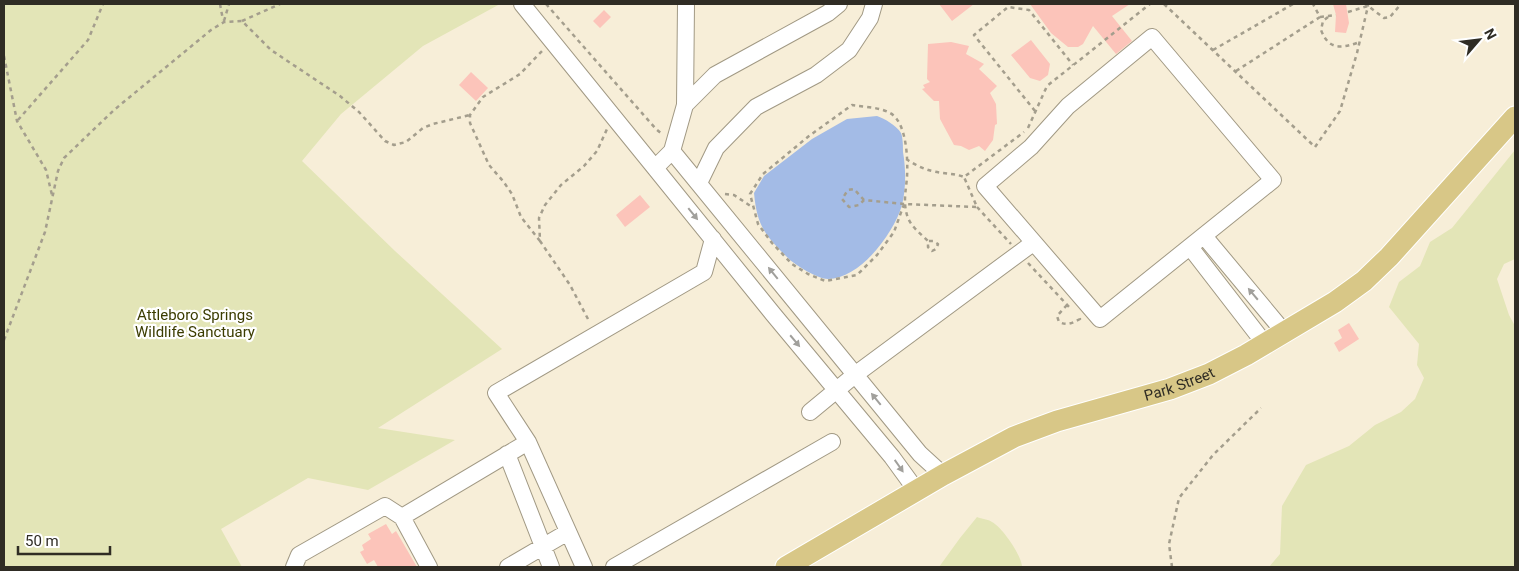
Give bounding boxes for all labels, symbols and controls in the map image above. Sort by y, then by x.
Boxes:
north arrow [1454,15,1504,65]
text: N [1481,26,1500,42]
one-way arrow [688,208,699,221]
one-way arrow [767,267,778,280]
one-way arrow [1247,288,1258,301]
park label: Attleboro Springs Wildlife Sanctuary [135,306,255,341]
one-way arrow [790,334,801,347]
street label: Park Street [1142,364,1218,405]
one-way arrow [870,393,881,406]
one-way arrow [894,459,904,473]
scale bar [18,524,110,556]
text: 50 m [25,532,59,550]

